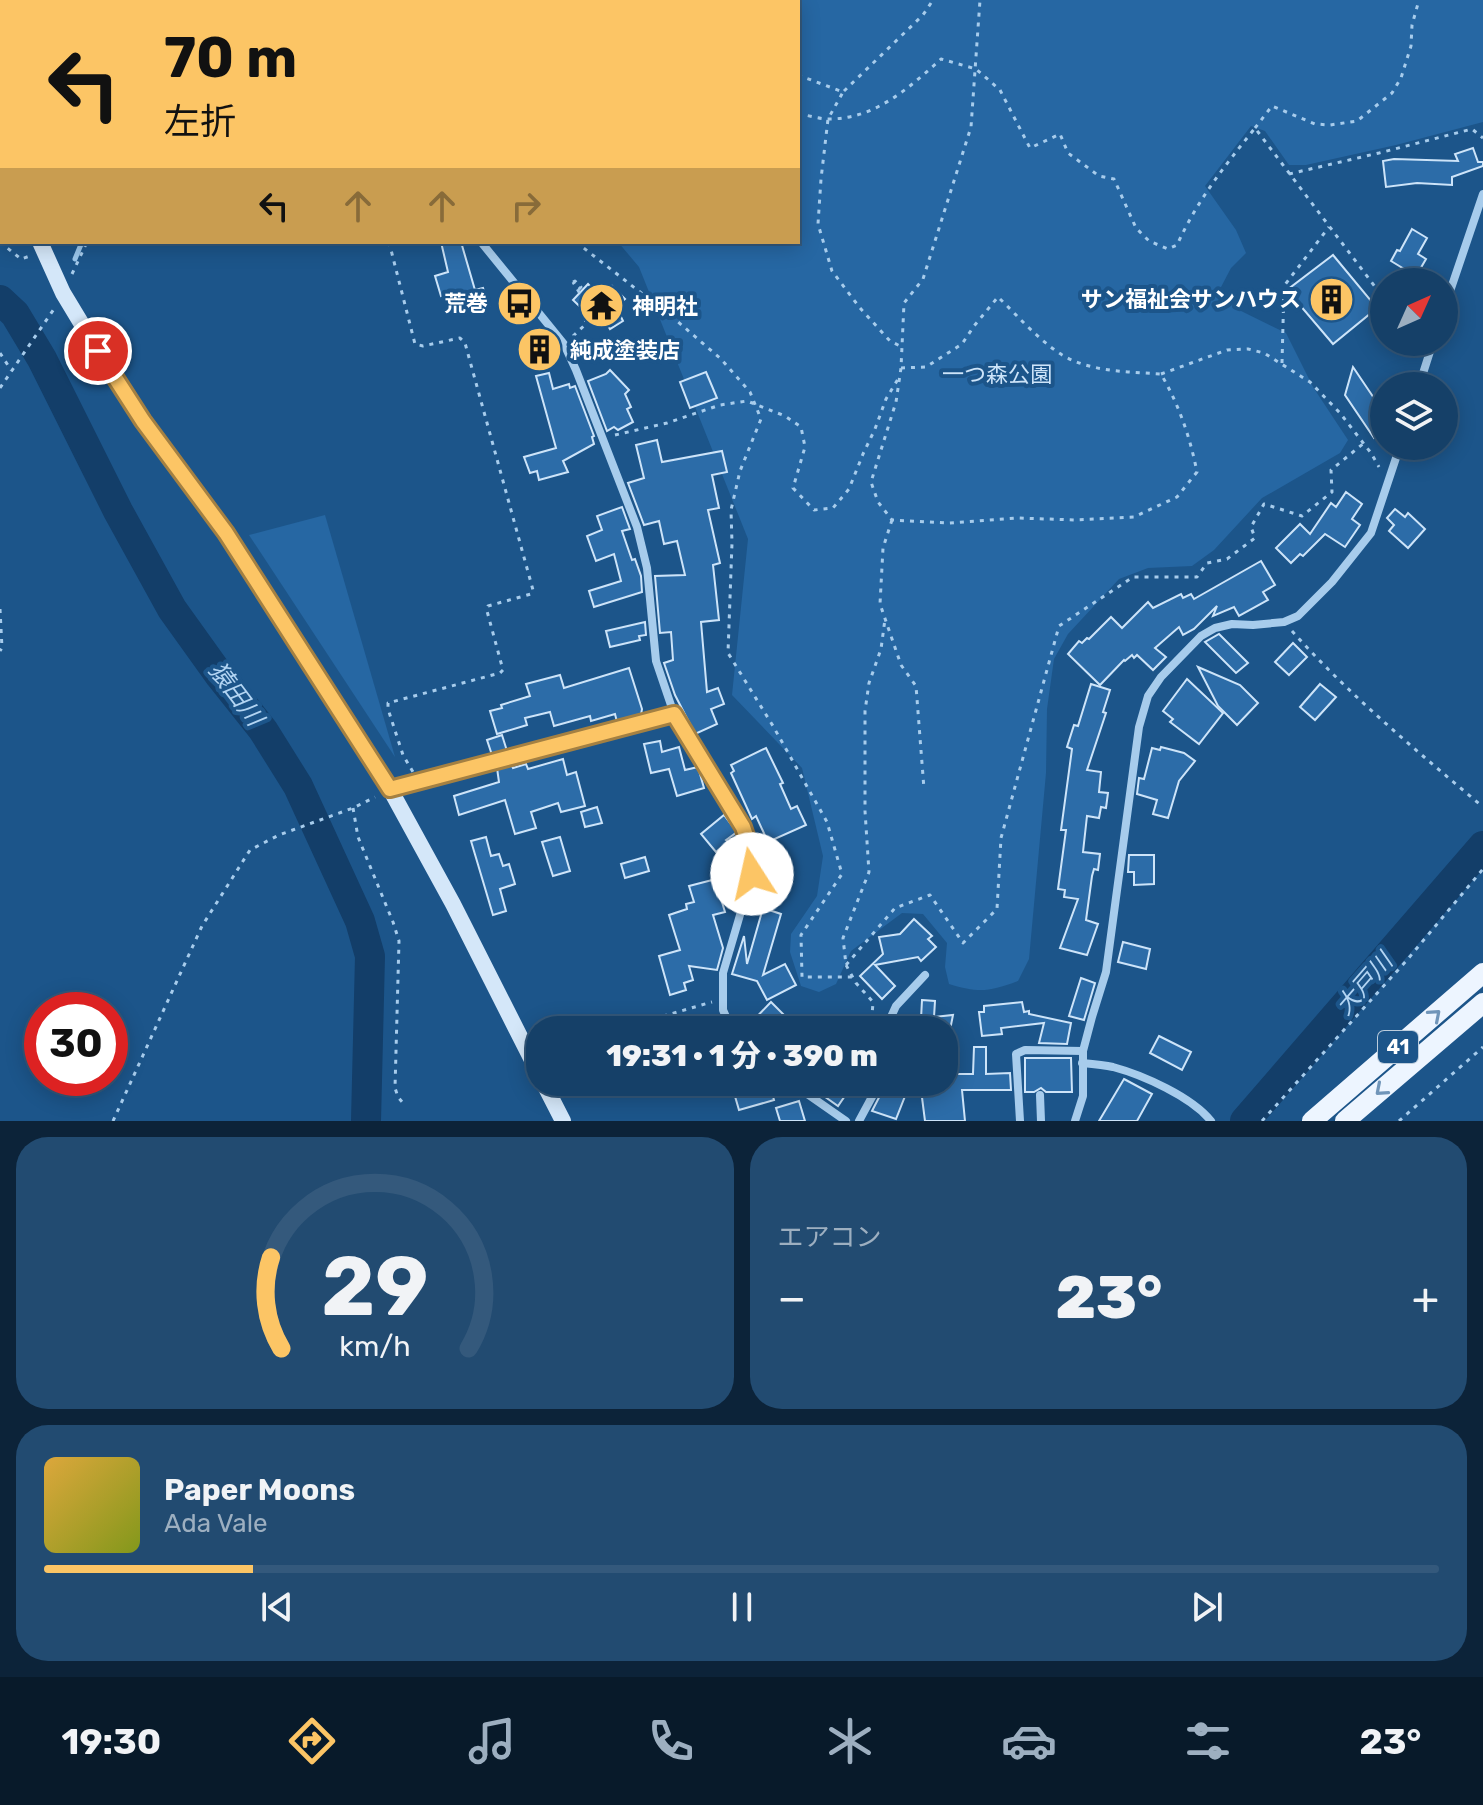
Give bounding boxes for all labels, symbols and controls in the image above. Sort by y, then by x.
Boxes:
text: 70 m [164,25,297,91]
icon: left [32,32,136,136]
text: 左折 [164,100,236,143]
icon: left [252,184,296,228]
icon: ahead [336,184,380,228]
icon: ahead [420,184,464,228]
icon: right [504,184,548,228]
north arrow [1370,268,1458,356]
map controls [1370,268,1458,460]
building icon: サン福祉会サンハウス [1308,275,1356,323]
bus stop icon: 荒巻 [495,279,543,327]
temple icon: 神明社 [577,282,625,330]
place label: サン福祉会サンハウス [1081,286,1301,313]
place label: 荒巻 [444,290,488,317]
place label: 神明社 [632,293,698,320]
pin [64,317,132,385]
building icon: 純成塗装店 [515,326,563,374]
icon: arrive [76,329,120,373]
place label: 純成塗装店 [570,337,680,364]
park label: 一つ森公園 [942,361,1052,388]
button: layers [1370,372,1458,460]
water label: 猿田川 [203,657,271,734]
position arrow [710,832,794,916]
water label: 大戸川 [1330,945,1400,1020]
speed limit sign: 30 [24,992,128,1096]
one-way arrow [1425,1010,1440,1025]
road number: 41 [1378,1031,1418,1063]
text: 19:31 · 1 分 · 390 m [606,1038,878,1074]
one-way arrow [1376,1080,1391,1095]
text: エアコン [778,1222,882,1253]
text: 29 [321,1237,428,1336]
text: 23° [1055,1262,1162,1333]
text: − [778,1272,806,1324]
text: + [1412,1272,1439,1324]
text: km/h [339,1329,410,1363]
text: Paper Moons [164,1472,355,1508]
text: Ada Vale [164,1508,268,1539]
icon: previous [255,1585,299,1629]
icon: pause [720,1585,764,1629]
icon: next [1185,1585,1229,1629]
icon: directions [284,1713,340,1769]
icon: music [464,1713,520,1769]
icon: phone [643,1713,699,1769]
icon: climate [822,1713,878,1769]
icon: car [1001,1713,1057,1769]
icon: filters [1180,1713,1236,1769]
text: 19:30 [62,1720,161,1763]
text: 23° [1359,1720,1421,1763]

